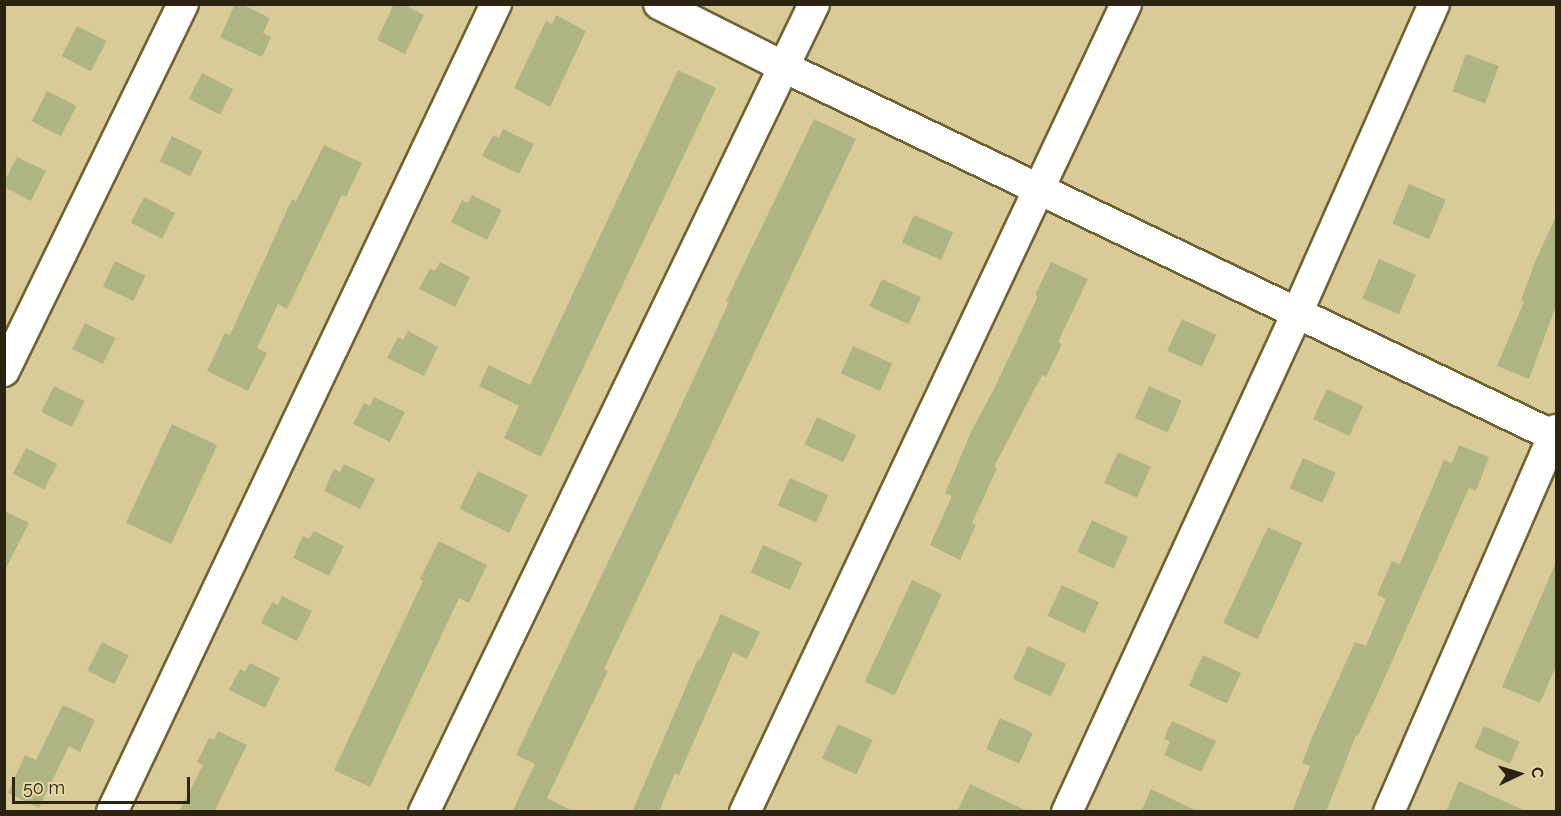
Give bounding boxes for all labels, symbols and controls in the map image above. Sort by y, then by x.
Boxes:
north arrow [1489,744,1549,804]
scale bar [15,765,194,803]
text: С [1528,767,1547,779]
text: 50 m [23,777,65,798]

